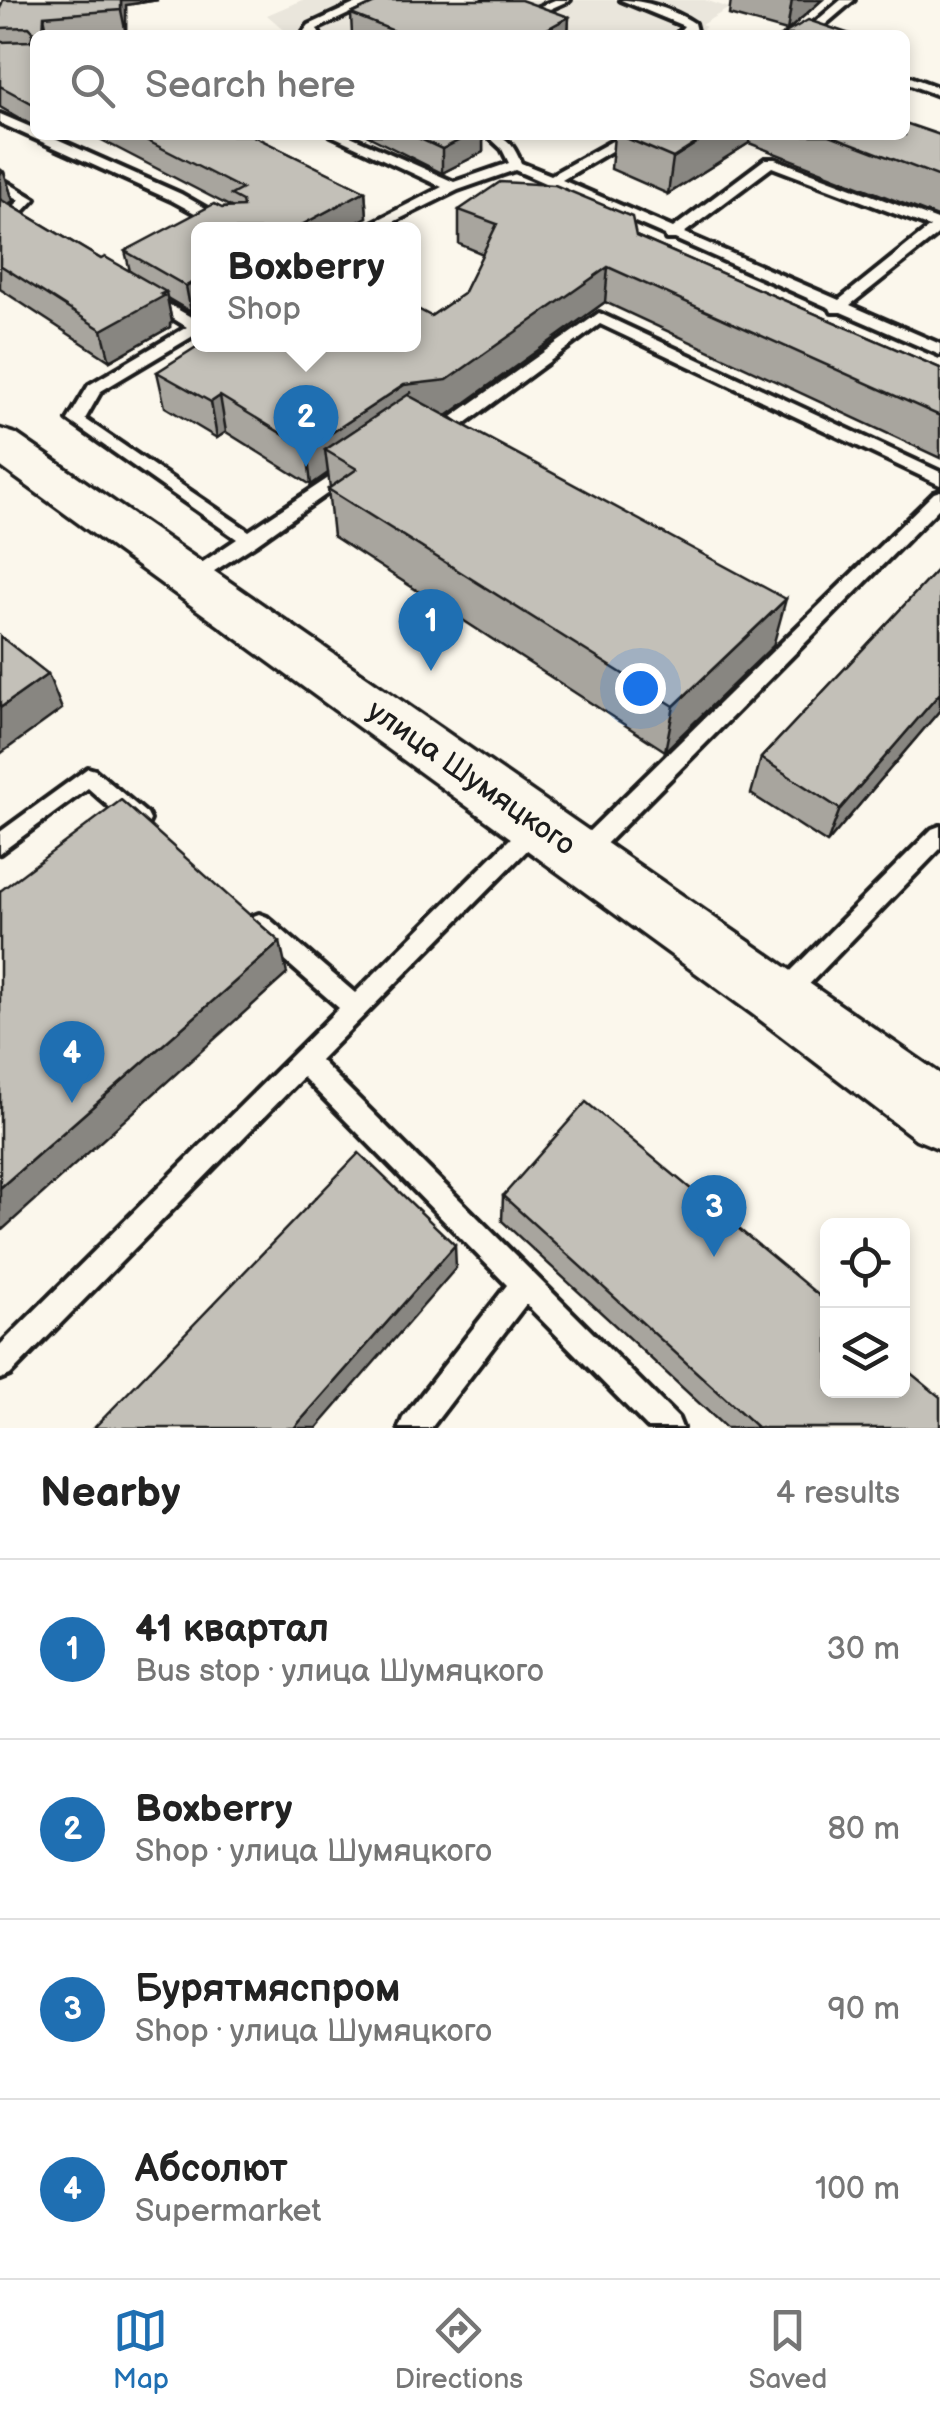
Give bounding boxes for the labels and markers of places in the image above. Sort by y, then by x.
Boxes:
pin: 2 [274,384,338,467]
pin: 1 [398,588,464,671]
pin: 4 [40,1020,104,1103]
pin: 3 [682,1174,746,1257]

